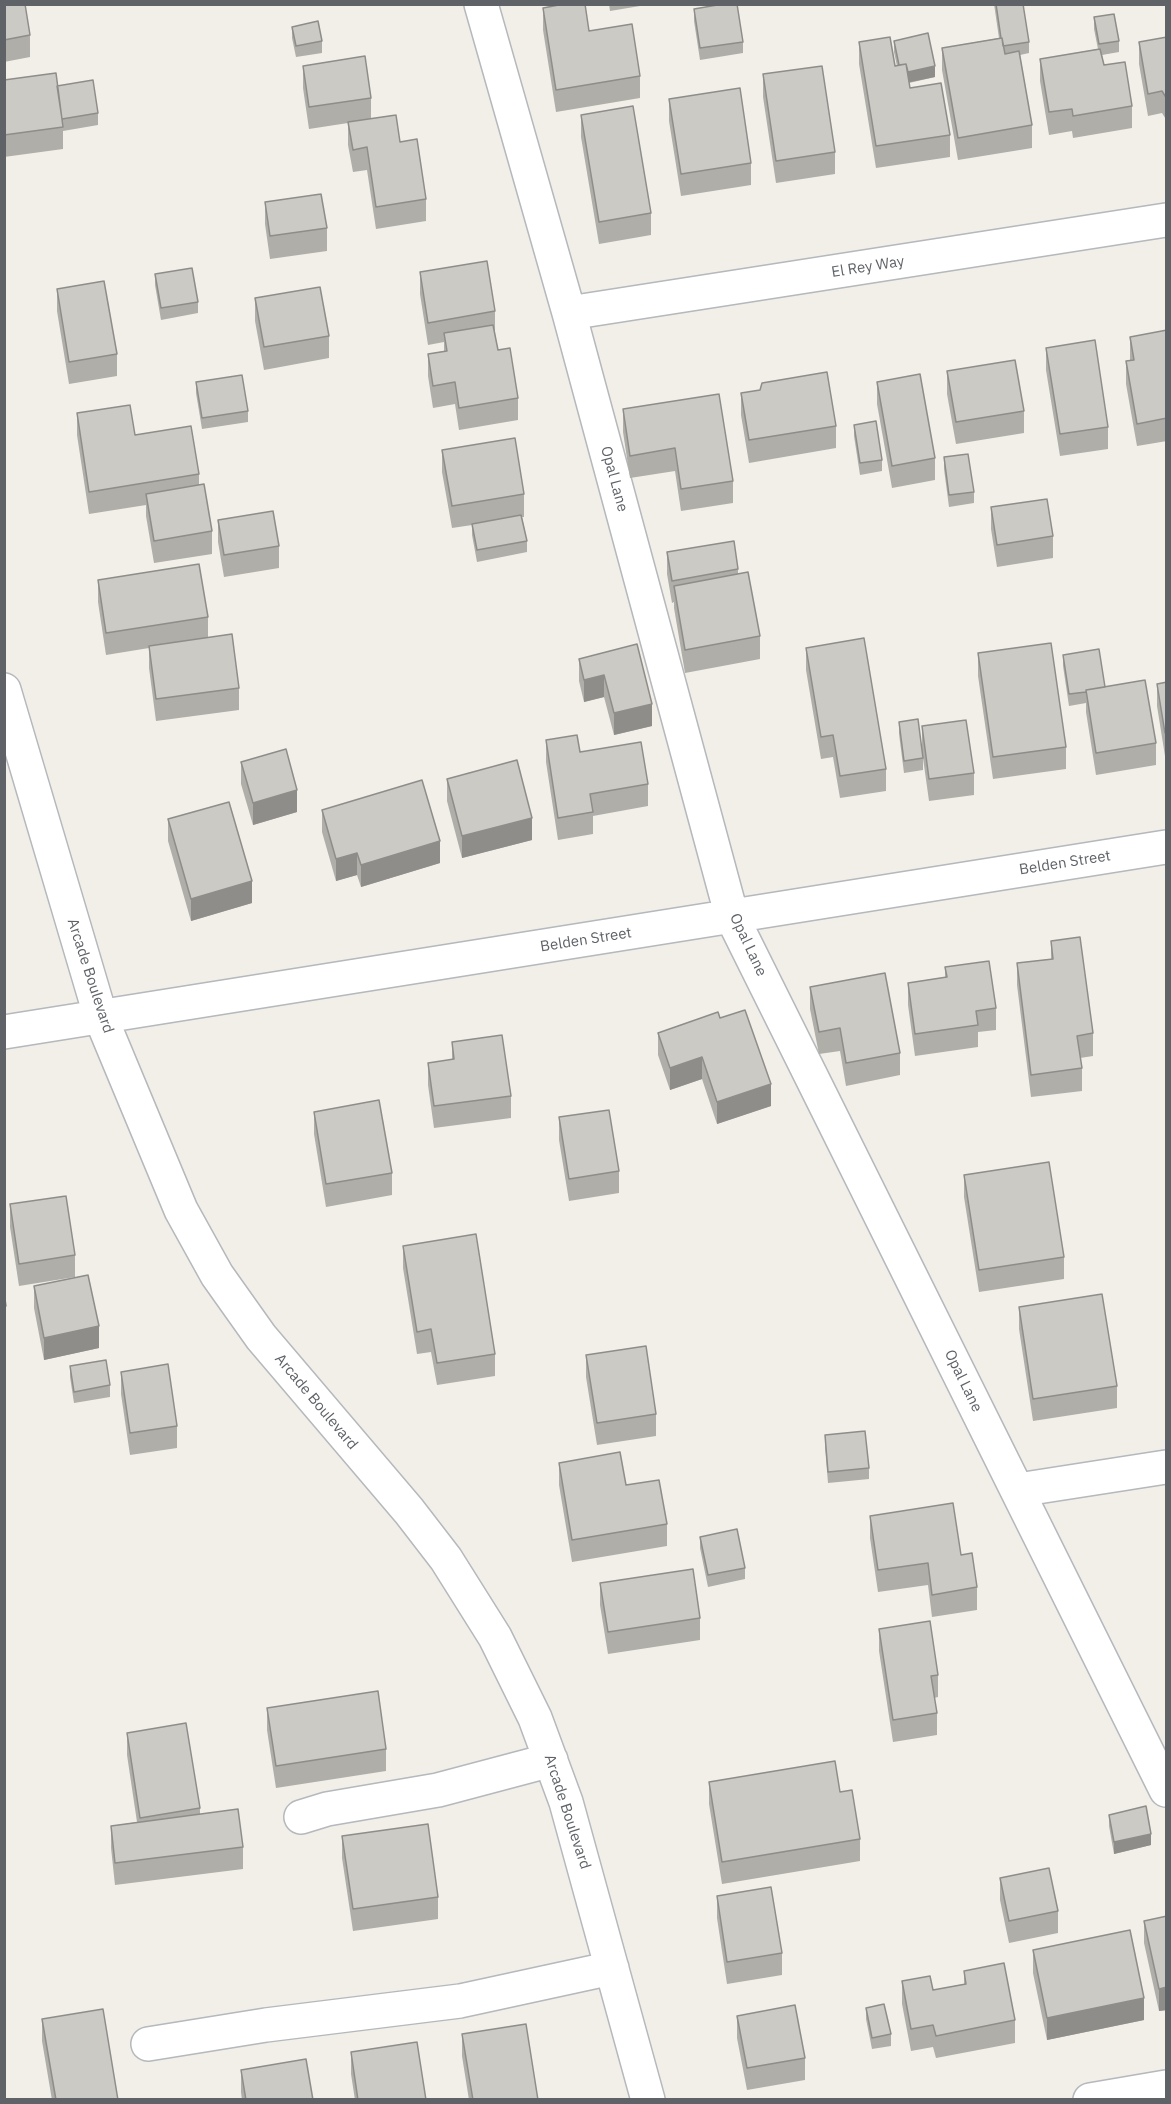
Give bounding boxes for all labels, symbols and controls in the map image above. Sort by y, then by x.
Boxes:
street label: El Rey Way [830,252,906,282]
street label: Opal Lane [597,444,631,514]
street label: Belden Street [1018,847,1112,879]
street label: Opal Lane [726,911,770,979]
street label: Arcade Boulevard [63,916,117,1036]
street label: Belden Street [539,924,633,956]
street label: Opal Lane [940,1347,986,1415]
street label: Arcade Boulevard [271,1350,361,1454]
street label: Arcade Boulevard [540,1752,594,1872]

